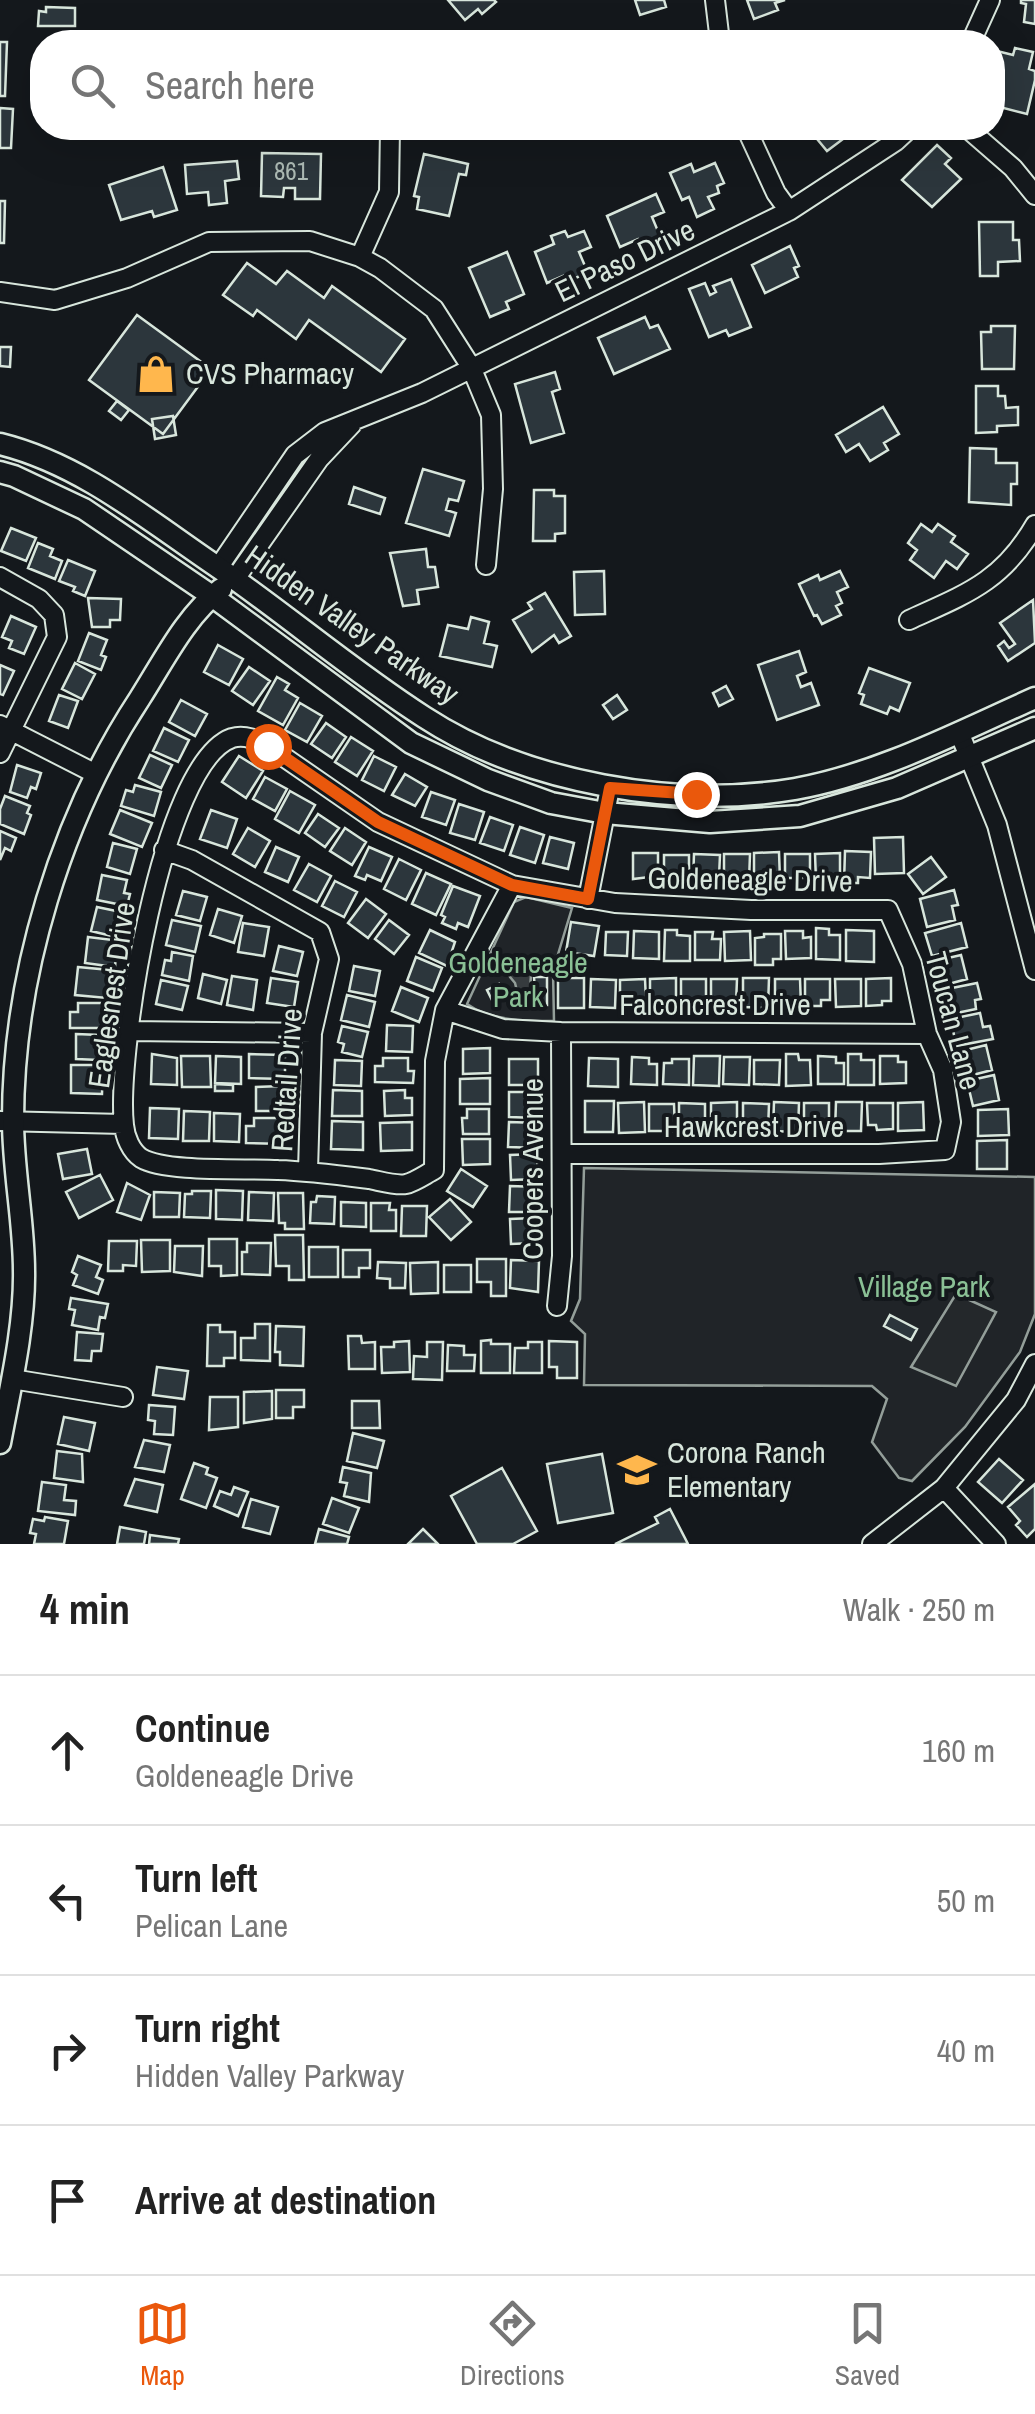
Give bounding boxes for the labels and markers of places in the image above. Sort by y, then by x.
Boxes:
shop icon: CVS Pharmacy [135,353,177,395]
place label: CVS Pharmacy [186,353,355,393]
place label: Corona Ranch Elementary [667,1432,826,1506]
school or university icon: Corona Ranch Elementary [616,1449,658,1491]

